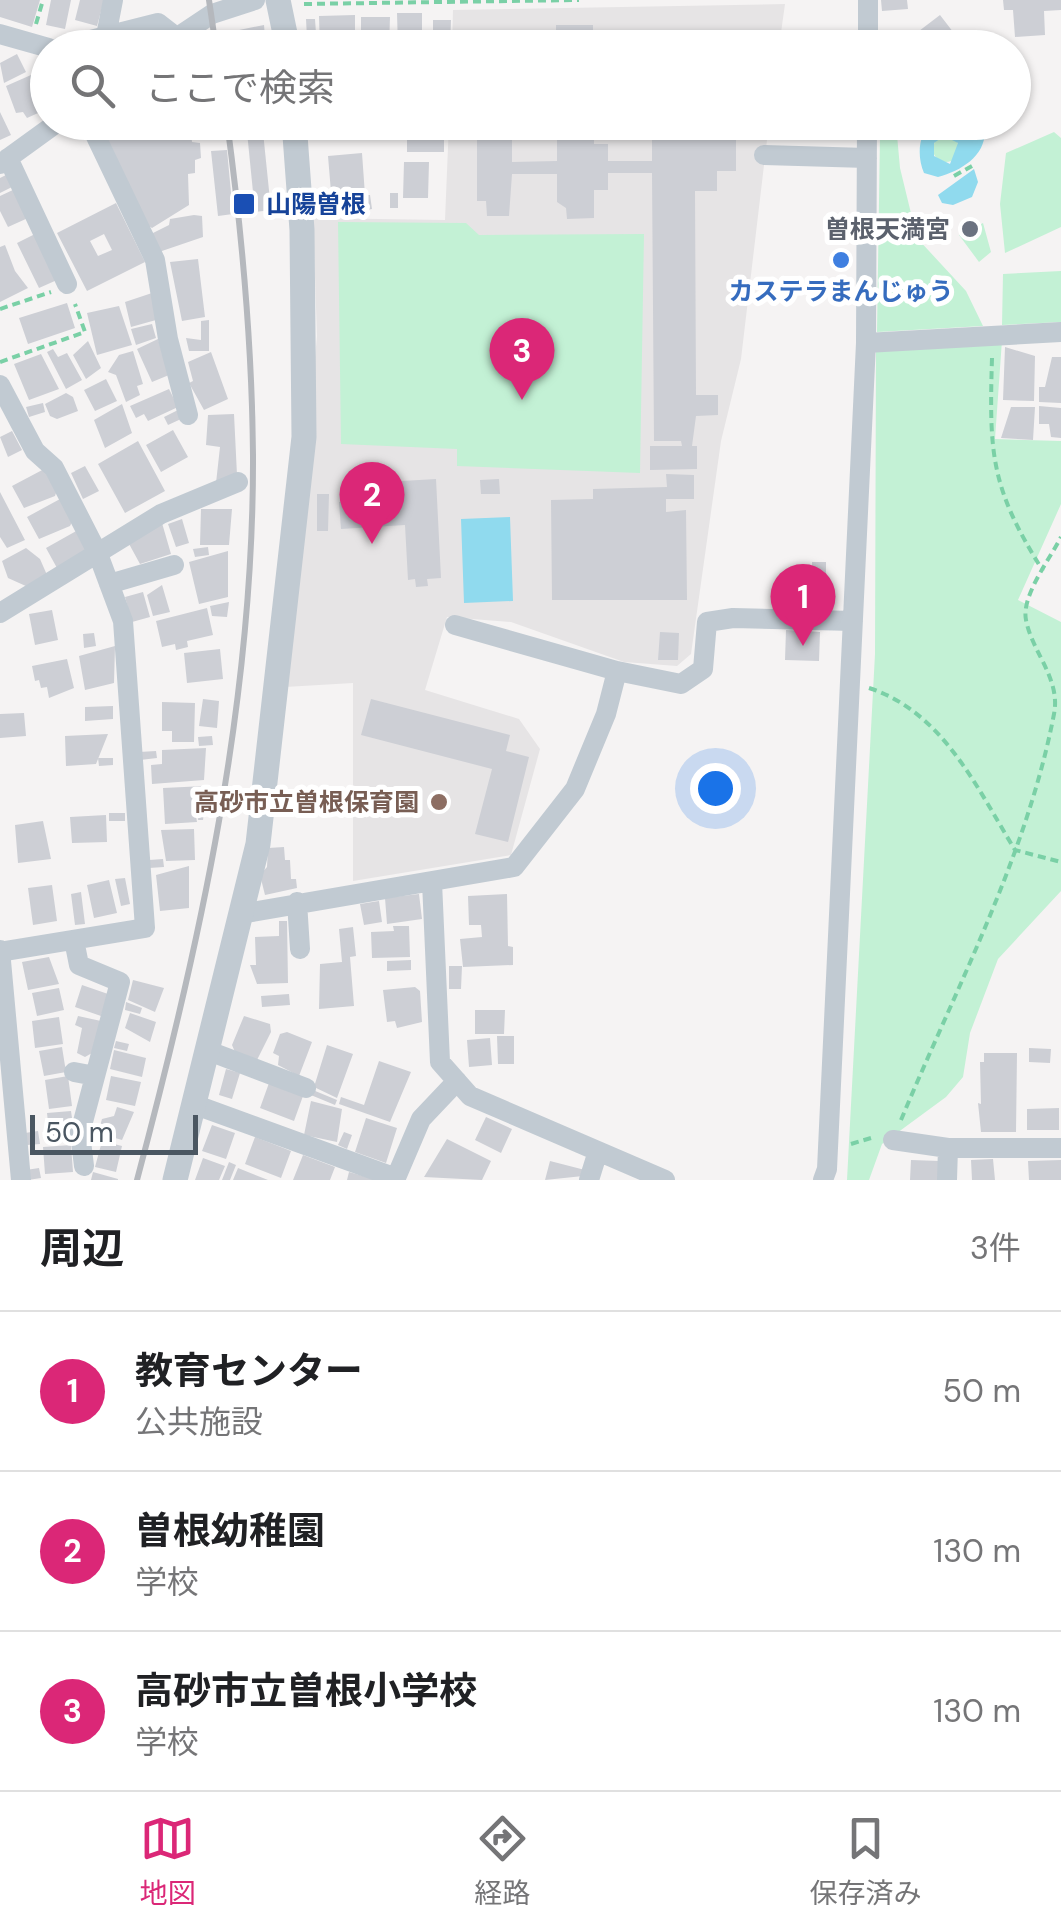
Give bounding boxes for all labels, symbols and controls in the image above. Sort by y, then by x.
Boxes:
search box [30,30,1031,140]
icon: search [65,58,120,113]
text: ここで検索 [145,63,335,113]
place label: 山陽曽根 [266,188,366,221]
marker: 山陽曽根 [231,191,257,217]
place label: 曽根天満宮 [825,213,950,246]
marker: 曽根天満宮 [959,218,981,240]
marker: カステラまんじゅう [830,249,852,271]
place label: カステラまんじゅう [728,275,954,308]
pin: 3 [490,318,554,400]
pin: 2 [340,462,404,544]
pin: 1 [770,564,836,646]
your location [690,763,741,814]
place label: 高砂市立曽根保育園 [194,786,419,819]
marker: 高砂市立曽根保育園 [428,791,450,813]
scale bar [30,1110,198,1154]
text: 50 m [45,1114,114,1151]
text: 周辺 [40,1221,124,1276]
text: 3件 [970,1227,1021,1269]
text: 教育センター [135,1346,363,1396]
text: 1 [67,1370,78,1412]
text: 50 m [943,1370,1021,1412]
text: 公共施設 [135,1401,263,1443]
text: 曽根幼稚園 [135,1506,325,1556]
text: 2 [63,1530,82,1572]
text: 130 m [933,1530,1021,1572]
text: 学校 [135,1561,199,1603]
text: 高砂市立曽根小学校 [135,1666,477,1716]
text: 3 [63,1690,82,1732]
text: 130 m [933,1690,1021,1732]
text: 学校 [135,1721,199,1763]
tab: 地図 [139,1811,196,1912]
tab: 経路 [474,1811,531,1912]
tab: 保存済み [809,1811,922,1912]

